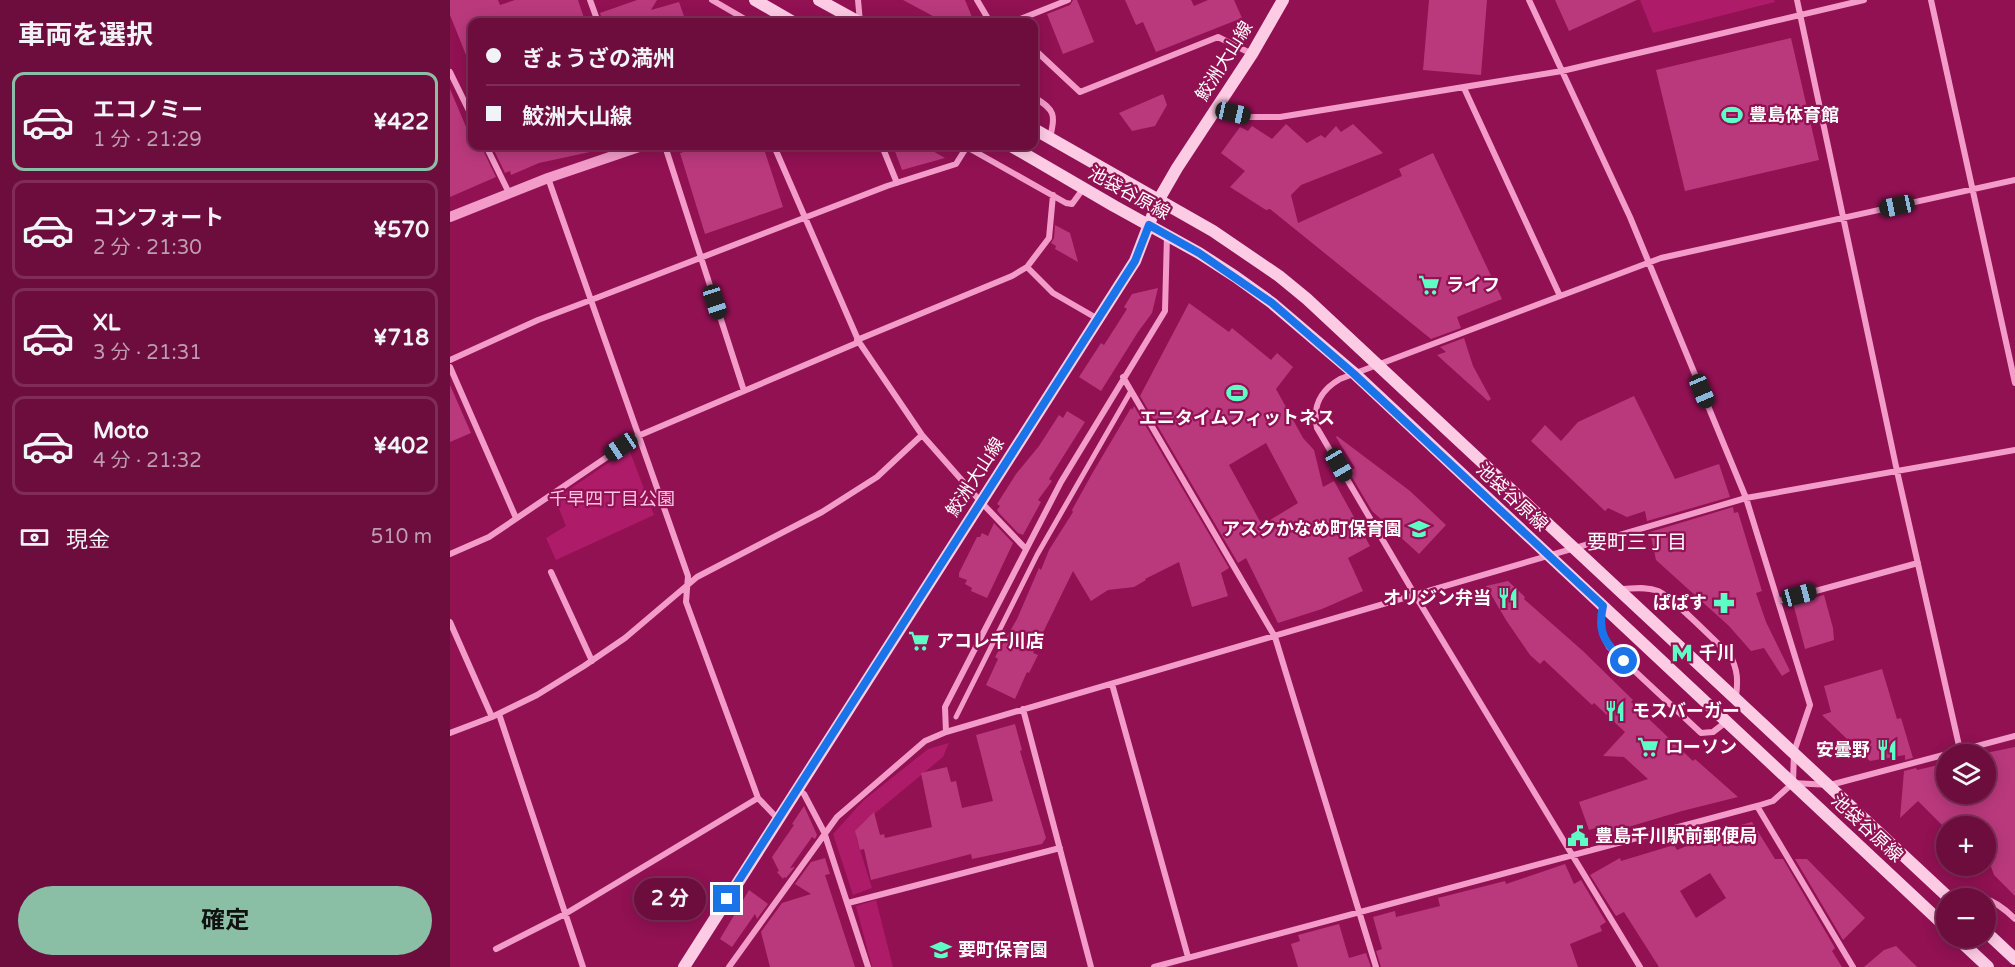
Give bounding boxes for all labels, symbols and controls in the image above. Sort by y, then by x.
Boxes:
street label: 鮫洲大山線 [1191,17,1257,105]
text: 車両を選択 [18,19,153,52]
text: ぎょうざの満州 [522,46,675,72]
icon: car [21,95,75,149]
text: エコノミー [93,97,203,123]
car [1213,100,1253,126]
sports icon: 豊島体育館 [1720,103,1744,127]
text: 鮫洲大山線 [522,104,632,130]
place label: 豊島体育館 [1749,104,1839,126]
text: ¥422 [373,109,429,135]
text: 1 分 · 21:29 [93,128,202,152]
street label: 池袋谷原線 [1084,162,1174,224]
car [1878,193,1916,219]
icon: car [21,203,75,257]
text: コンフォート [93,205,224,231]
text: ¥570 [373,217,429,243]
text: 2 分 · 21:30 [93,236,202,260]
supermarket icon: ライフ [1417,273,1441,297]
place label: ライフ [1446,274,1500,296]
car [701,282,729,322]
text: XL [93,310,120,336]
icon: car [21,311,75,365]
text: ¥718 [373,325,429,351]
text: 3 分 · 21:31 [93,341,202,365]
car [1687,371,1717,411]
sports icon: エニタイムフィットネス [1225,381,1249,405]
place label: エニタイムフィットネス [1139,407,1335,429]
text: Moto [93,418,149,444]
icon: car [21,419,75,473]
car [601,429,641,465]
text: ¥402 [373,433,429,459]
street label: 鮫洲大山線 [941,433,1009,521]
car [1322,445,1356,485]
text: 4 分 · 21:32 [93,449,202,473]
street label: 池袋谷原線 [1472,458,1552,536]
park label: 千早四丁目公園 [549,488,675,510]
school or university icon: アスクかなめ町保育園 [1407,517,1431,541]
place label: アスクかなめ町保育園 [1222,518,1402,540]
icon: cash [18,521,51,554]
text: 510 m [371,525,432,549]
text: 現金 [66,527,110,553]
district label: 要町三丁目 [1587,531,1687,555]
car [1779,582,1819,608]
restaurant icon: オリジン弁当 [1496,586,1520,610]
place label: オリジン弁当 [1383,587,1491,609]
pharmacy icon: ぱぱす [1712,591,1736,615]
place label: ぱぱす [1653,592,1707,614]
supermarket icon: アコレ千川店 [907,629,931,653]
place label: アコレ千川店 [936,630,1044,652]
metro station icon: 千川 [1670,641,1694,665]
place label: 千川 [1699,642,1735,664]
route start [1610,647,1637,674]
restaurant icon: モスバーガー [1603,699,1627,723]
place label: モスバーガー [1632,700,1740,722]
supermarket icon: ローソン [1636,735,1660,759]
place label: ローソン [1665,736,1737,758]
restaurant icon: 安曇野 [1875,738,1899,762]
place label: 安曇野 [1816,739,1870,761]
map controls [1936,744,1996,948]
button: layers [1936,744,1996,804]
street label: 池袋谷原線 [1827,789,1907,867]
button: + [1936,816,1996,876]
public building icon: 豊島千川駅前郵便局 [1566,824,1590,848]
place label: 豊島千川駅前郵便局 [1595,825,1757,847]
callout: 2 分 [634,878,706,920]
route end [713,885,740,912]
button: 確定 [18,886,432,955]
text: 2 分 [651,887,689,911]
button: − [1936,888,1996,948]
school or university icon: 要町保育園 [929,938,953,962]
place label: 要町保育園 [958,939,1048,961]

